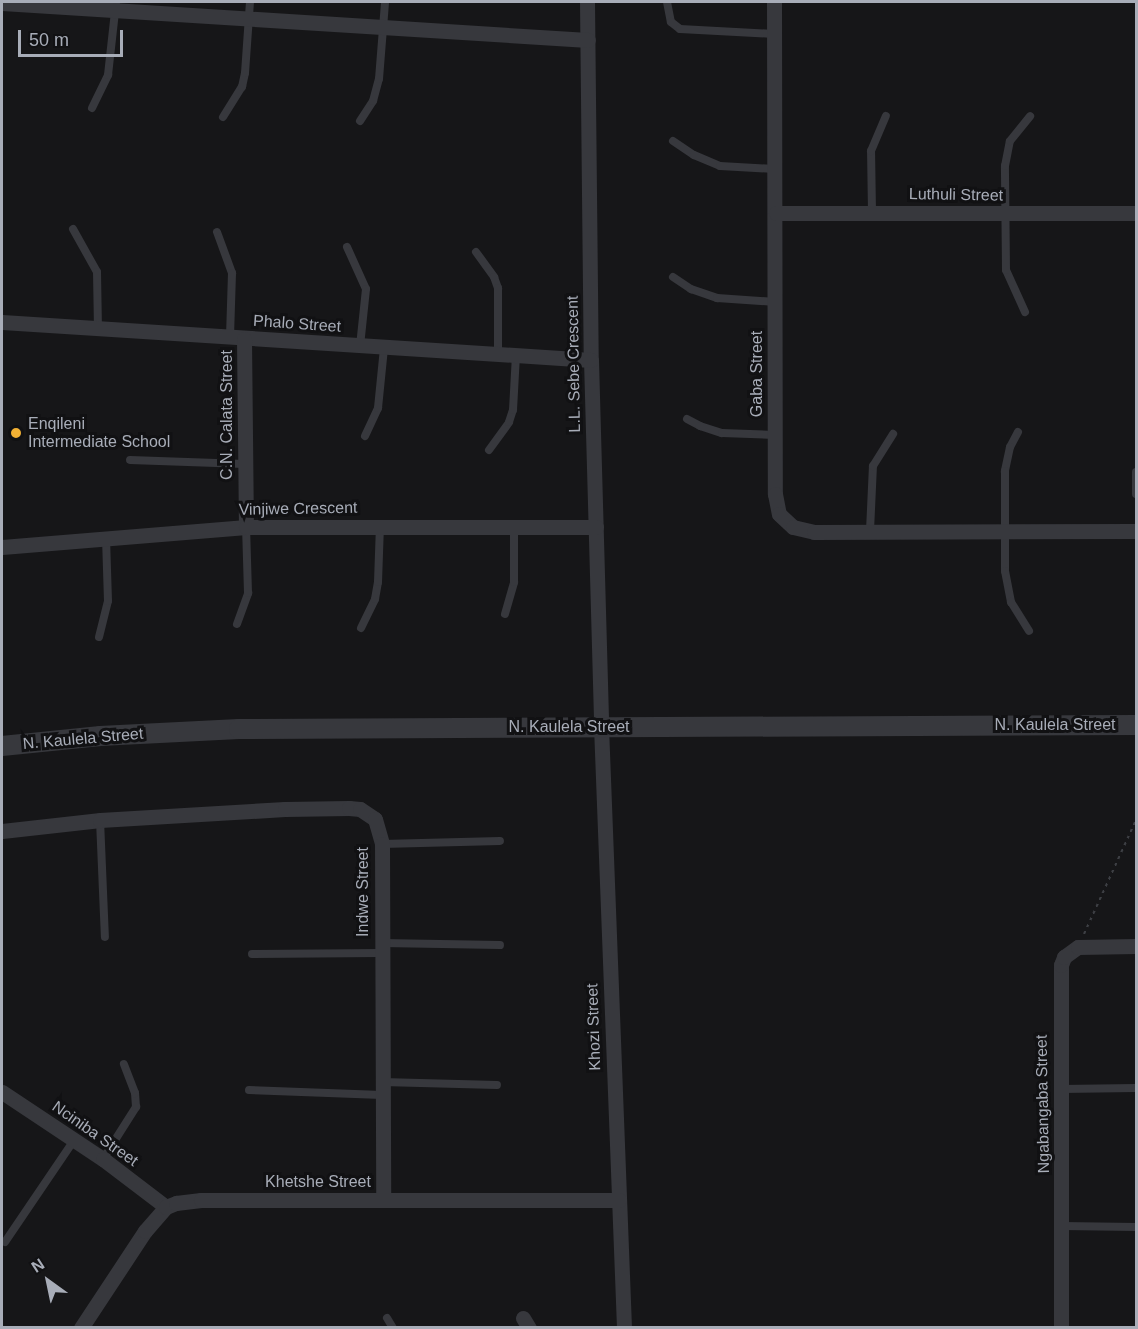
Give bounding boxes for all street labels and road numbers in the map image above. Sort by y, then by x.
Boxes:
street label: Luthuli Street [909,185,1003,205]
street label: L.L. Sebe Crescent [563,295,585,433]
street label: Phalo Street [252,311,342,337]
street label: Gaba Street [747,331,767,417]
street label: C.N. Calata Street [217,350,237,480]
street label: Vinjiwe Crescent [238,498,358,520]
street label: N. Kaulela Street [995,715,1115,735]
street label: N. Kaulela Street [509,717,629,737]
street label: N. Kaulela Street [22,724,144,754]
street label: Indwe Street [353,847,373,937]
street label: Khozi Street [583,983,605,1071]
street label: Ngabangaba Street [1032,1034,1054,1174]
street label: Nciniba Street [48,1097,142,1171]
street label: Khetshe Street [265,1172,371,1192]

